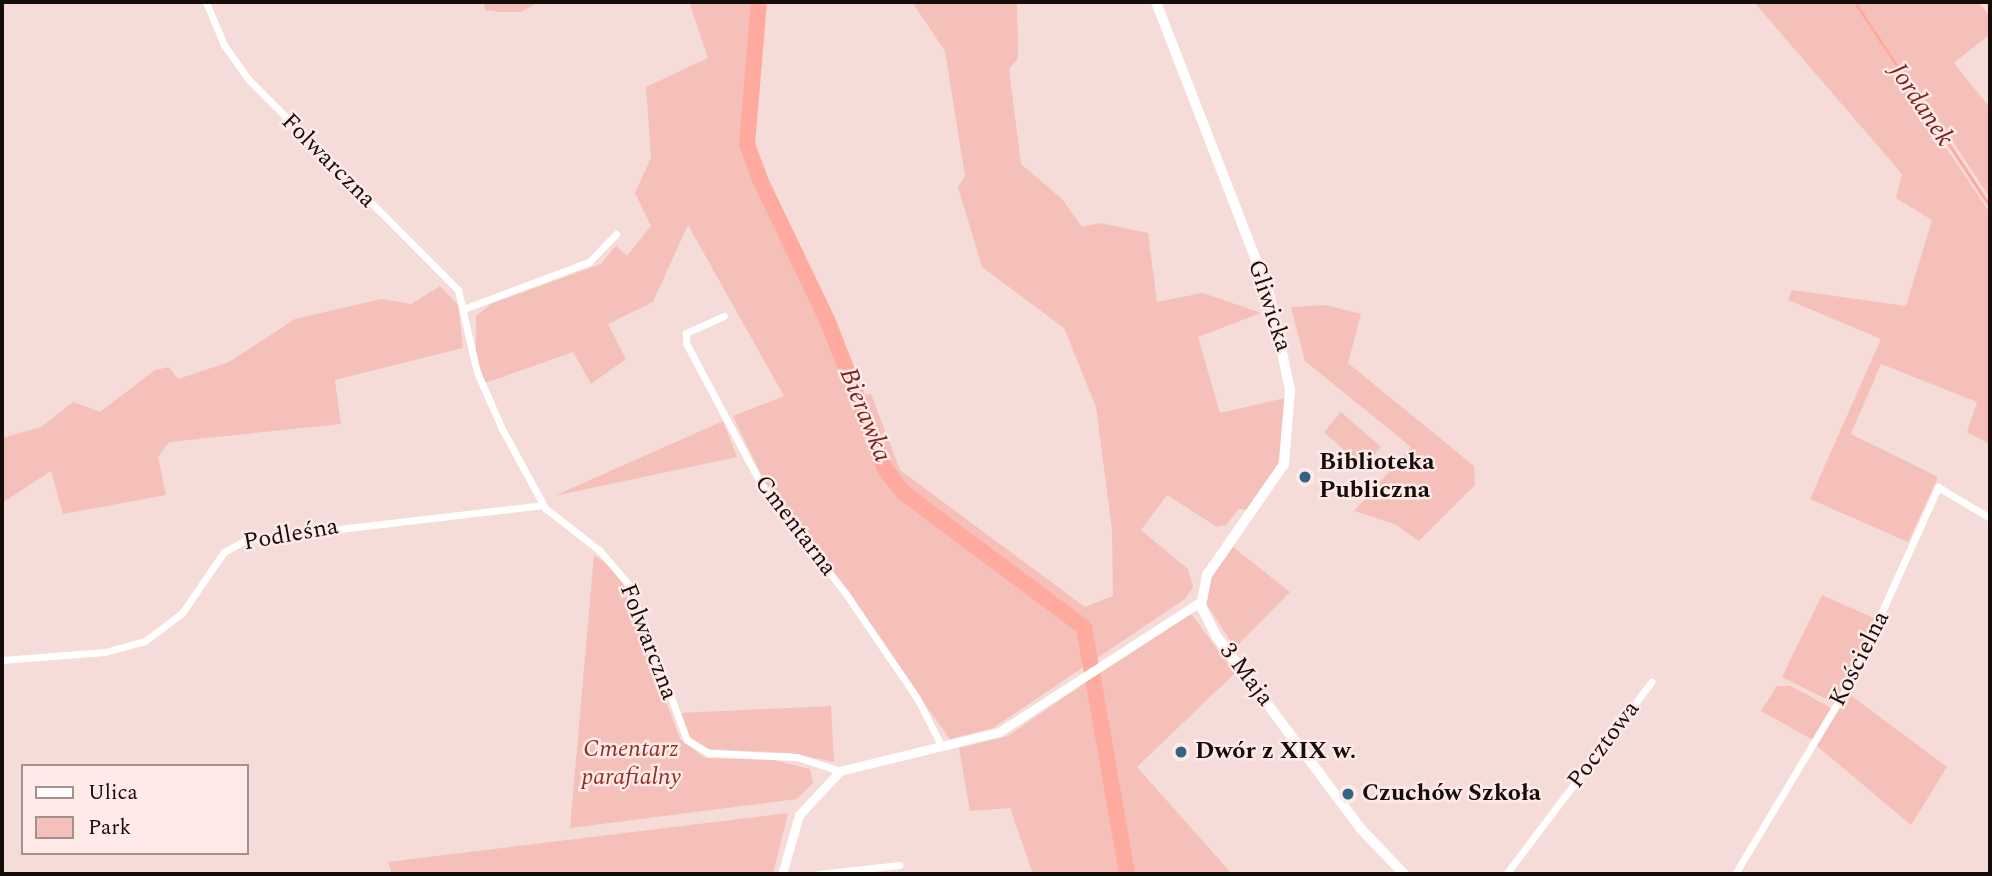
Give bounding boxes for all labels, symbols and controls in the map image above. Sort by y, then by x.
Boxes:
water label: Jordanek [1882,57,1960,153]
street label: Folwarczna [275,108,381,214]
street label: Gliwicka [1241,256,1297,356]
water label: Bierawka [832,363,898,467]
place label: Biblioteka Publiczna [1319,449,1435,505]
marker: Biblioteka Publiczna [1297,469,1313,485]
street label: Cmentarna [748,470,842,582]
street label: Podleśna [241,512,341,558]
street label: Folwarczna [613,580,683,704]
street label: Kościelna [1824,606,1896,712]
street label: 3 Maja [1213,638,1279,712]
street label: Pocztowa [1562,696,1646,794]
park label: Cmentarz parafialny [581,736,681,792]
place label: Dwór z XIX w. [1195,738,1356,766]
marker: Dwór z XIX w. [1173,744,1189,760]
legend [21,764,248,855]
text: Ulica [88,777,138,809]
place label: Czuchów Szkoła [1362,780,1541,808]
marker: Czuchów Szkoła [1340,786,1356,802]
text: Park [88,812,131,844]

